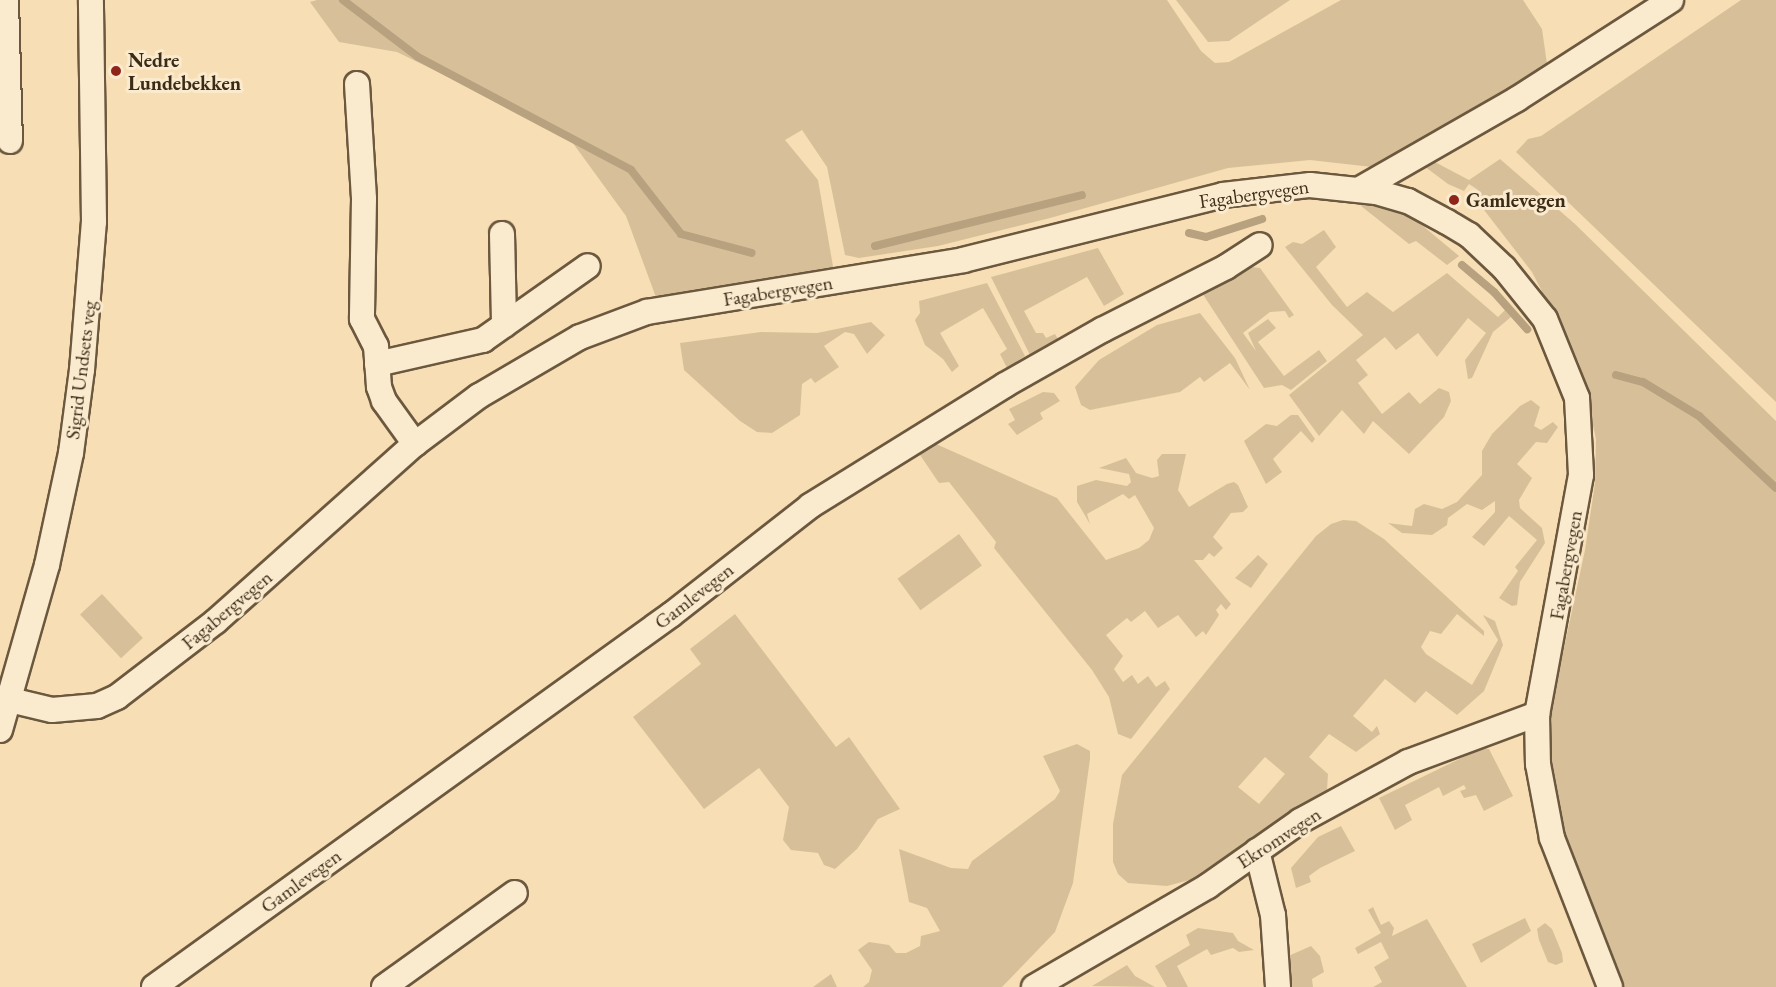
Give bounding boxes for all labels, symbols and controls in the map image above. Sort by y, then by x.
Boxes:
place label: Nedre Lundebekken [128,48,241,95]
marker: Nedre Lundebekken [109,64,123,78]
street label: Fagabergvegen [1197,174,1311,214]
place label: Gamlevegen [1466,188,1566,212]
marker: Gamlevegen [1447,193,1461,207]
street label: Fagabergvegen [721,270,835,312]
street label: Sigrid Undsets veg [61,299,101,441]
street label: Fagabergvegen [1545,508,1587,622]
street label: Gamlevegen [650,558,738,634]
street label: Fagabergvegen [177,565,277,655]
street label: Ekromvegen [1232,802,1326,874]
street label: Gamlevegen [256,844,346,918]

